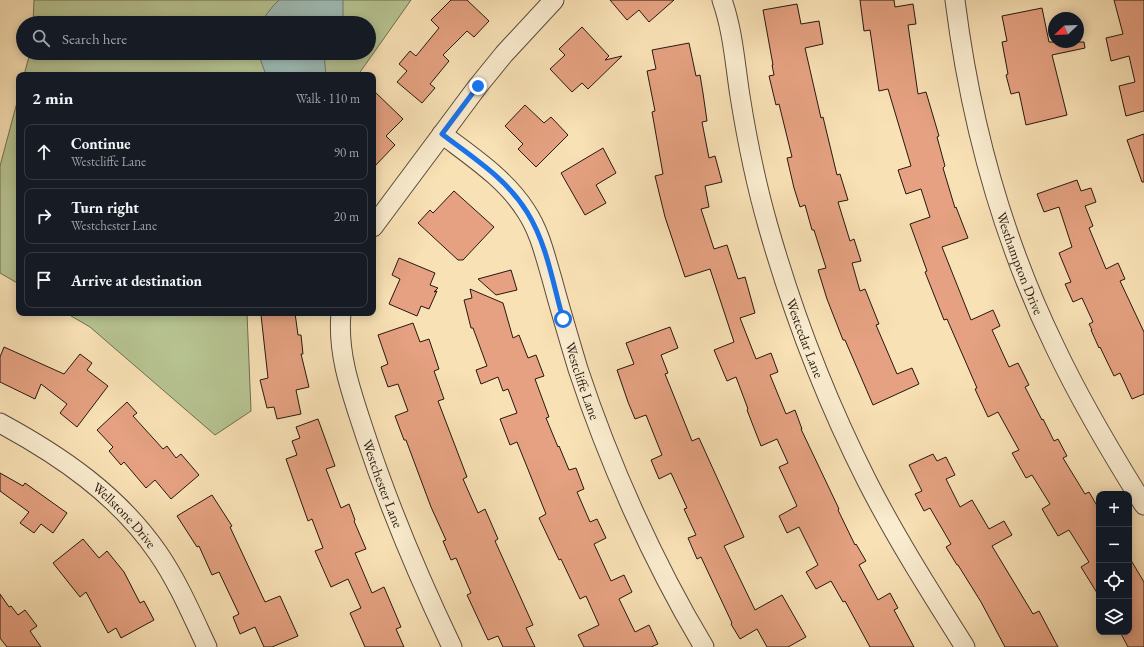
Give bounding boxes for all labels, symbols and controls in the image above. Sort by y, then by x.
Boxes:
north arrow [1048,12,1084,48]
search box [16,16,376,60]
icon: search [30,27,52,49]
text: Search here [62,29,127,48]
route end [469,77,487,95]
text: 2 min [32,87,73,109]
text: Walk · 110 m [296,90,360,107]
text: Continue [71,134,131,153]
icon: ahead [33,141,55,163]
text: 90 m [334,144,359,161]
text: Westcliffe Lane [71,153,146,170]
text: Turn right [71,198,139,217]
icon: right [33,205,55,227]
text: 20 m [334,208,359,225]
street label: Westhampton Drive [993,210,1048,318]
text: Westchester Lane [71,217,157,234]
icon: arrive [33,269,55,291]
text: Arrive at destination [71,271,202,290]
street label: Westcedar Lane [782,296,828,381]
route start [554,310,572,328]
street label: Westcliffe Lane [561,340,604,423]
street label: Westchester Lane [358,437,408,531]
street label: Wellstone Drive [89,478,161,552]
map controls [1096,491,1132,635]
button: + [1096,491,1132,527]
button: − [1096,527,1132,563]
button: locate [1096,563,1132,599]
button: layers [1096,599,1132,635]

